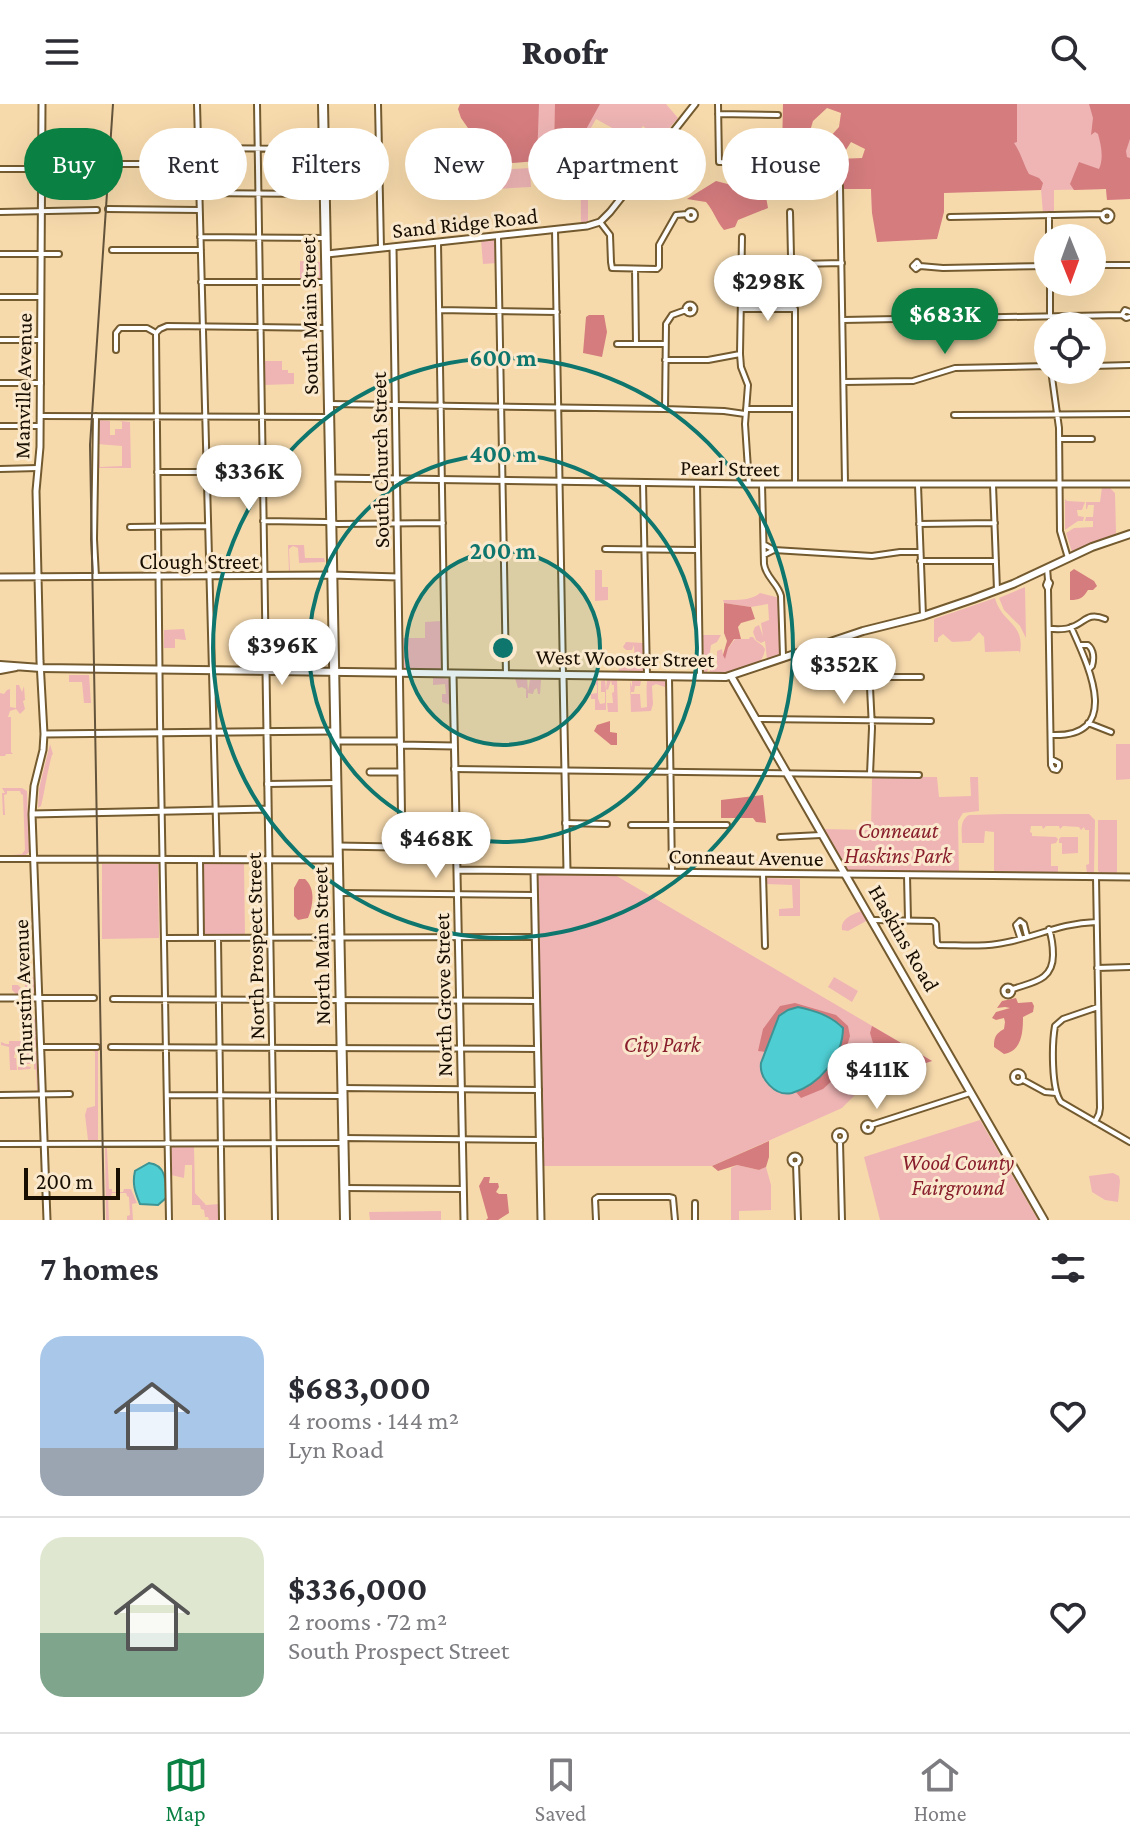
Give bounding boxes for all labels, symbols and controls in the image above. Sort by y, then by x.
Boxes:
icon: menu [40,30,84,74]
icon: search [1046,30,1090,74]
text: Roofr [521,32,609,72]
chip: Buy [24,128,123,200]
chip: Rent [139,128,247,200]
chip: Filters [263,128,389,200]
chip: New [405,128,512,200]
chip: Apartment [528,128,706,200]
chip: House [722,128,849,200]
street label: Sand Ridge Road [391,203,540,243]
north arrow [1034,224,1106,296]
map controls [1034,224,1106,384]
street label: South Main Street [295,236,323,395]
pin: $298K [712,255,824,323]
text: $298K [732,266,804,295]
pin: $683K [889,288,1001,356]
text: $683K [909,299,981,328]
button: locate [1034,312,1106,384]
street label: Manville Avenue [9,313,37,459]
text: 600 m [469,344,537,371]
street label: South Church Street [366,371,394,548]
text: 400 m [469,440,537,467]
pin: $336K [193,445,305,513]
street label: Pearl Street [680,455,781,481]
text: $336K [214,456,284,485]
text: 200 m [470,537,537,564]
street label: Clough Street [139,549,259,574]
pin: $396K [226,619,338,687]
text: $396K [247,630,317,659]
centre of rings [489,634,517,662]
pin: $352K [788,638,900,706]
street label: West Wooster Street [535,644,715,672]
text: $352K [810,649,878,678]
pin: $468K [380,812,492,880]
park label: Conneaut Haskins Park [844,818,953,868]
text: $468K [400,823,472,852]
street label: Conneaut Avenue [668,843,824,871]
street label: North Prospect Street [241,851,269,1040]
street label: North Main Street [307,866,335,1025]
street label: Haskins Road [863,880,945,996]
street label: North Grove Street [429,912,457,1077]
street label: Thurstin Avenue [8,919,38,1065]
park label: City Park [624,1032,702,1057]
pin: $411K [821,1043,933,1111]
text: $411K [845,1054,909,1083]
park label: Wood County Fairground [902,1150,1014,1200]
scale bar [24,1164,120,1200]
text: 200 m [36,1169,93,1194]
icon: filters [1046,1246,1090,1290]
text: 7 homes [40,1250,159,1287]
icon: home [104,1368,200,1464]
text: $683,000 [288,1369,431,1406]
icon: heart [1046,1394,1090,1438]
text: 4 rooms · 144 m² [288,1406,459,1435]
text: Lyn Road [288,1435,384,1464]
icon: home [104,1569,200,1665]
text: $336,000 [288,1570,428,1607]
icon: heart [1046,1595,1090,1639]
text: 2 rooms · 72 m² [288,1607,447,1636]
text: South Prospect Street [288,1636,509,1665]
tab: Map [164,1753,208,1826]
tab: Saved [535,1753,586,1826]
tab: Home [914,1753,966,1826]

